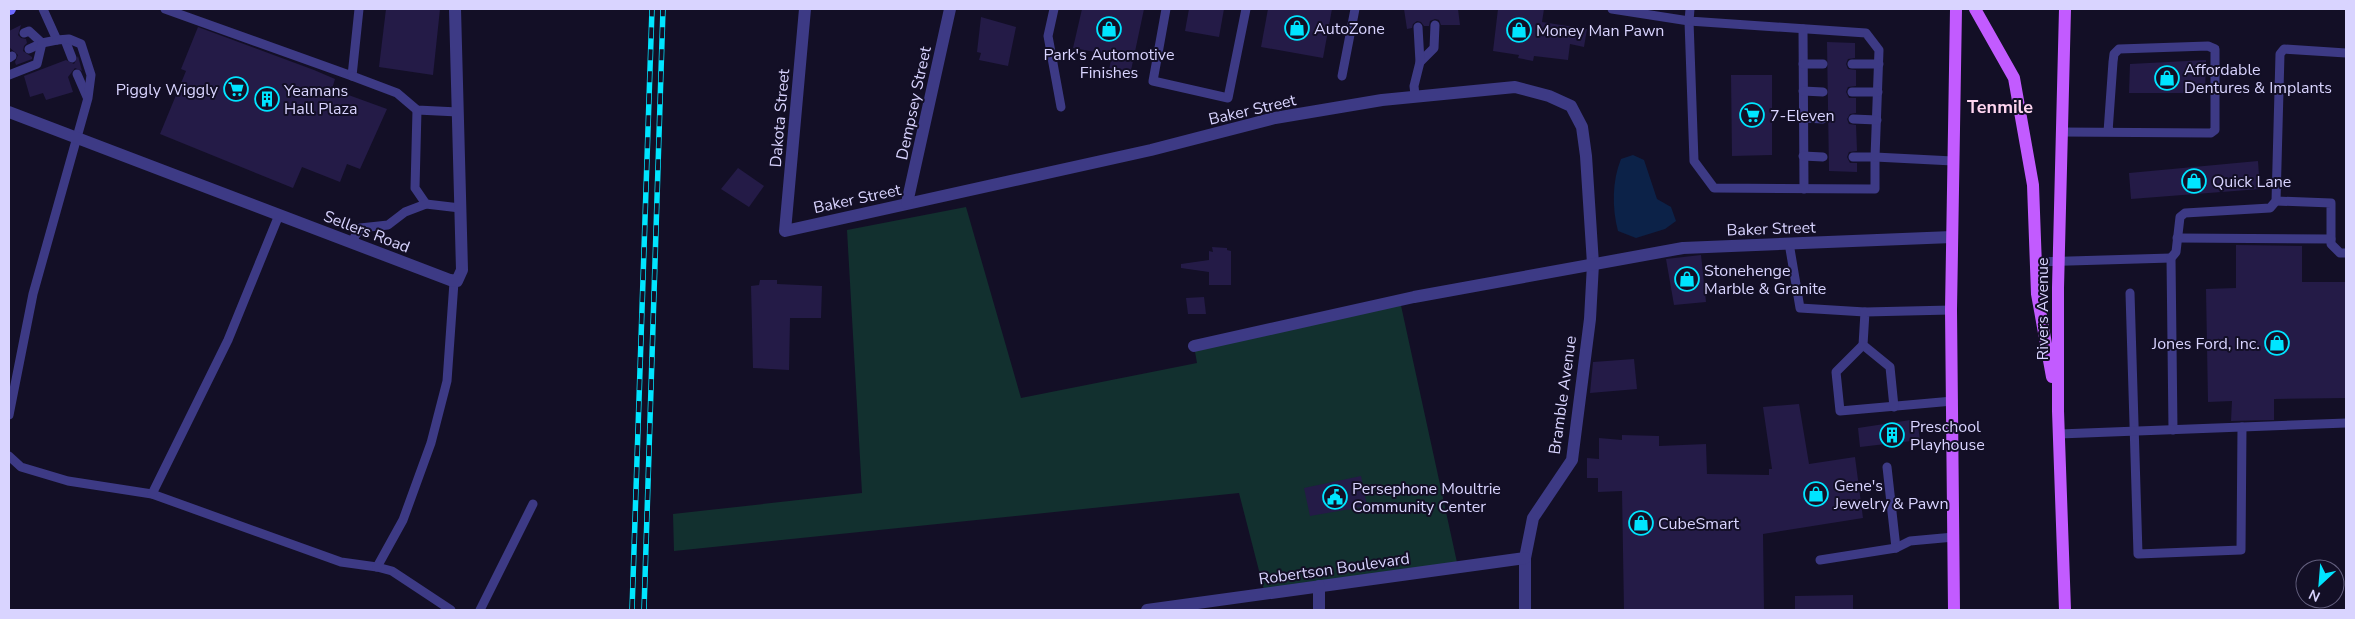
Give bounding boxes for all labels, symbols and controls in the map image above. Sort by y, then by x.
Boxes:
shop icon: AutoZone [1284,15,1310,41]
shop icon: Park's Automotive Finishes [1096,16,1122,42]
shop icon: Money Man Pawn [1506,17,1532,43]
place label: AutoZone [1314,18,1385,40]
place label: Money Man Pawn [1536,20,1664,42]
street label: Dempsey Street [891,44,937,162]
place label: Park's Automotive Finishes [1044,44,1174,84]
place label: Affordable Dentures & Implants [2184,59,2332,99]
shop icon: Affordable Dentures & Implants [2154,65,2180,91]
street label: Dakota Street [765,68,795,168]
supermarket icon: Piggly Wiggly [223,76,249,102]
place label: Piggly Wiggly [116,79,219,101]
place label: Yeamans Hall Plaza [283,80,357,120]
building icon: Yeamans Hall Plaza [254,86,280,112]
street label: Baker Street [1206,89,1298,131]
district label: Tenmile [1967,95,2033,119]
supermarket icon: 7-Eleven [1739,102,1765,128]
place label: 7-Eleven [1770,105,1835,127]
shop icon: Quick Lane [2181,168,2207,194]
place label: Quick Lane [2212,171,2291,193]
street label: Baker Street [811,179,903,219]
street label: Sellers Road [320,205,413,259]
street label: Baker Street [1726,216,1816,242]
street label: Rivers Avenue [2032,258,2054,360]
place label: Stonehenge Marble & Granite [1704,260,1826,300]
shop icon: Stonehenge Marble & Granite [1674,266,1700,292]
shop icon: Jones Ford, Inc. [2264,330,2290,356]
place label: Jones Ford, Inc. [2151,333,2260,355]
street label: Bramble Avenue [1544,334,1582,456]
place label: Preschool Playhouse [1910,416,1985,456]
building icon: Preschool Playhouse [1879,422,1905,448]
place label: Gene's Jewelry & Pawn [1833,475,1949,515]
place label: Persephone Moultrie Community Center [1352,478,1501,518]
shop icon: Gene's Jewelry & Pawn [1803,481,1829,507]
public building icon: Persephone Moultrie Community Center [1322,484,1348,510]
shop icon: CubeSmart [1628,510,1654,536]
place label: CubeSmart [1658,513,1740,535]
street label: Robertson Boulevard [1257,548,1411,590]
north arrow [2295,559,2345,609]
text: N [2306,584,2323,606]

